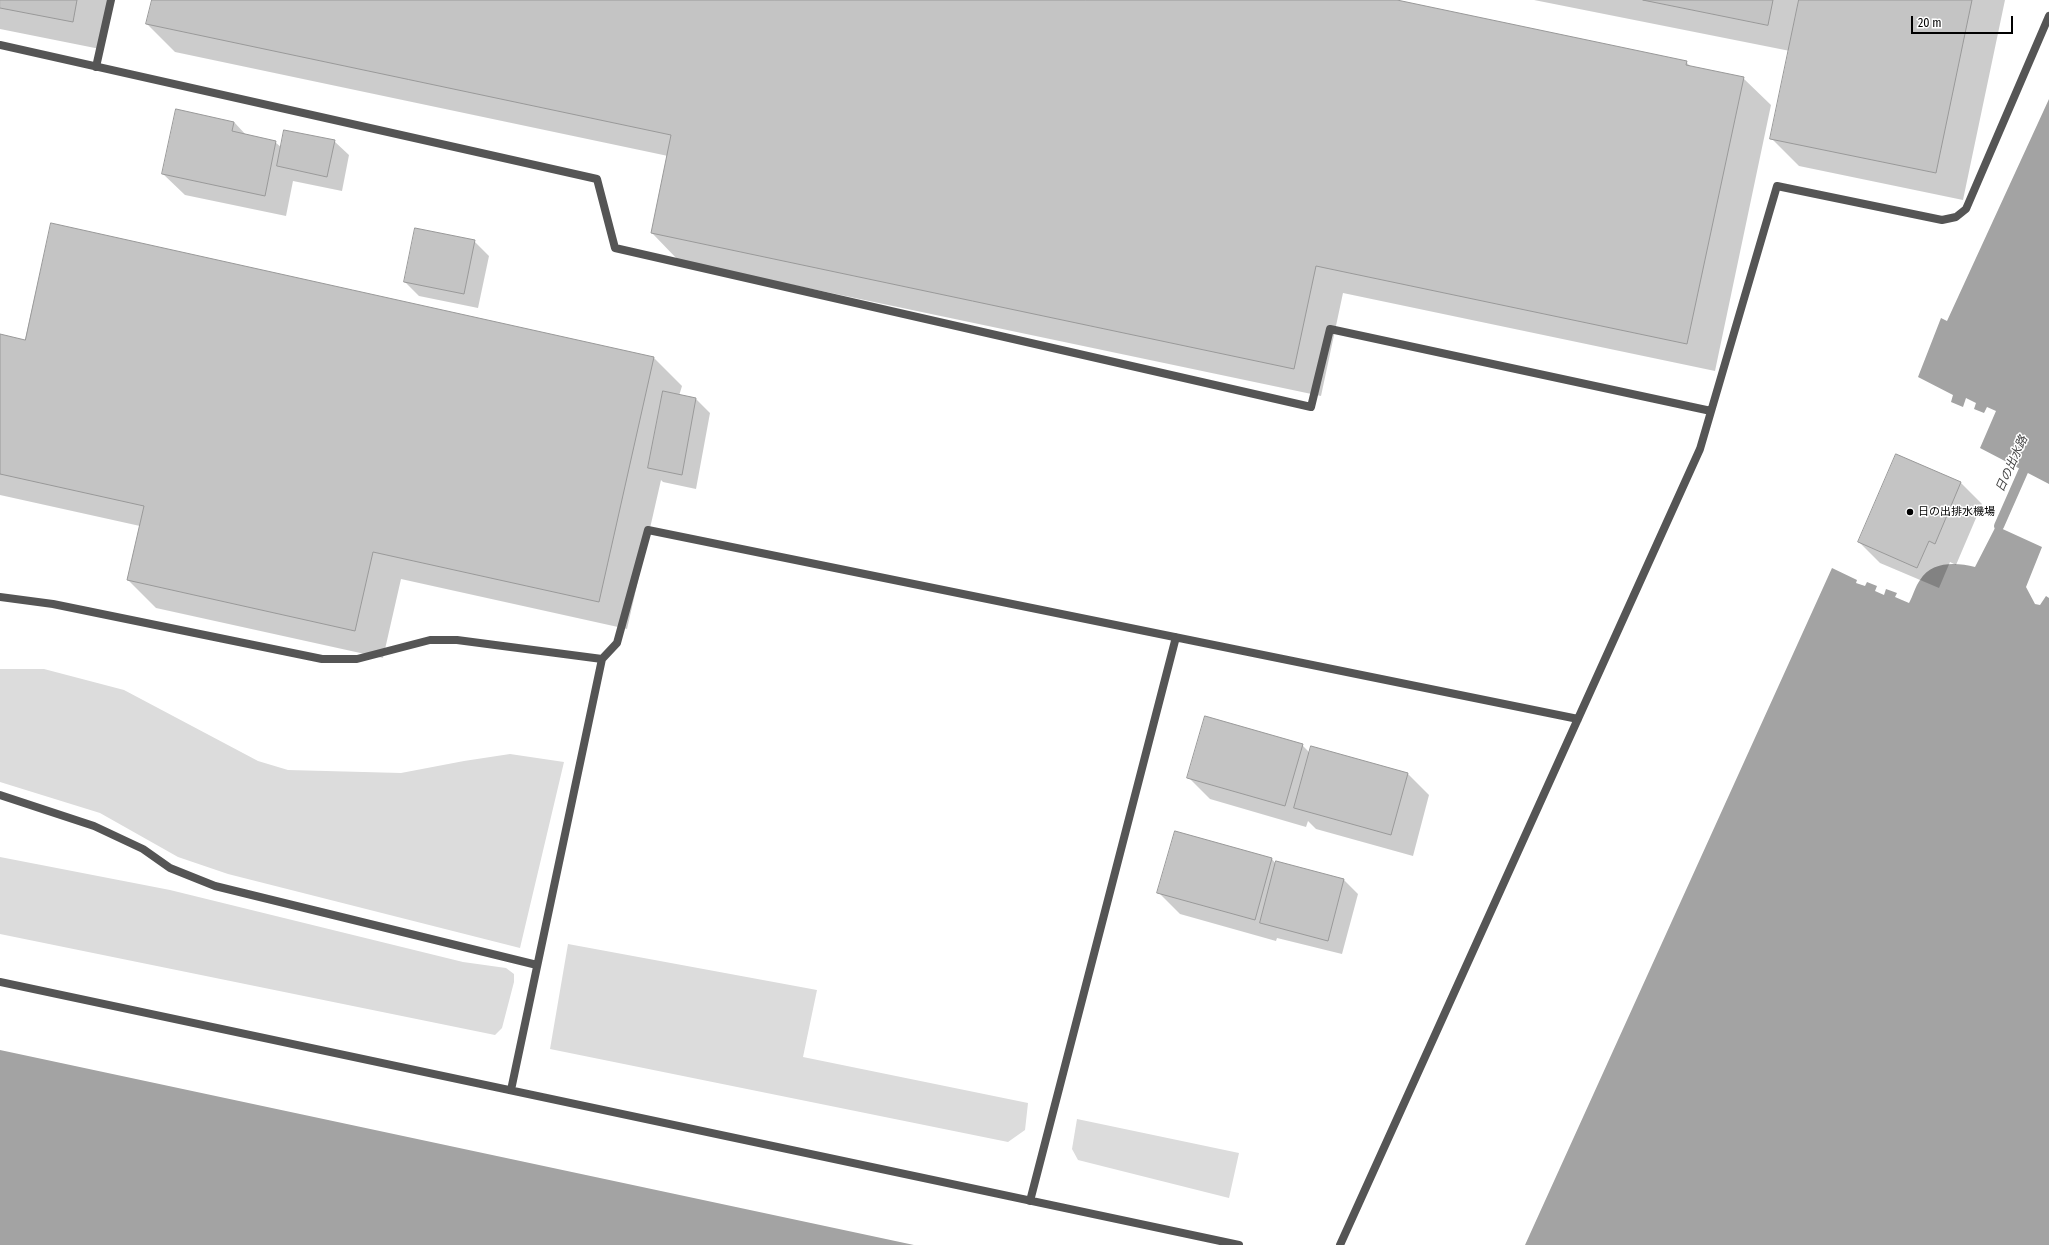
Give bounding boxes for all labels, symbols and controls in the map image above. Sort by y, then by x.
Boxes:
scale bar [1913,8,2015,34]
text: 20 m [1918,16,1942,30]
water label: 日の出水路 [1993,434,2031,494]
place label: 日の出排水機場 [1918,505,1995,519]
marker: 日の出排水機場 [1905,507,1915,517]

